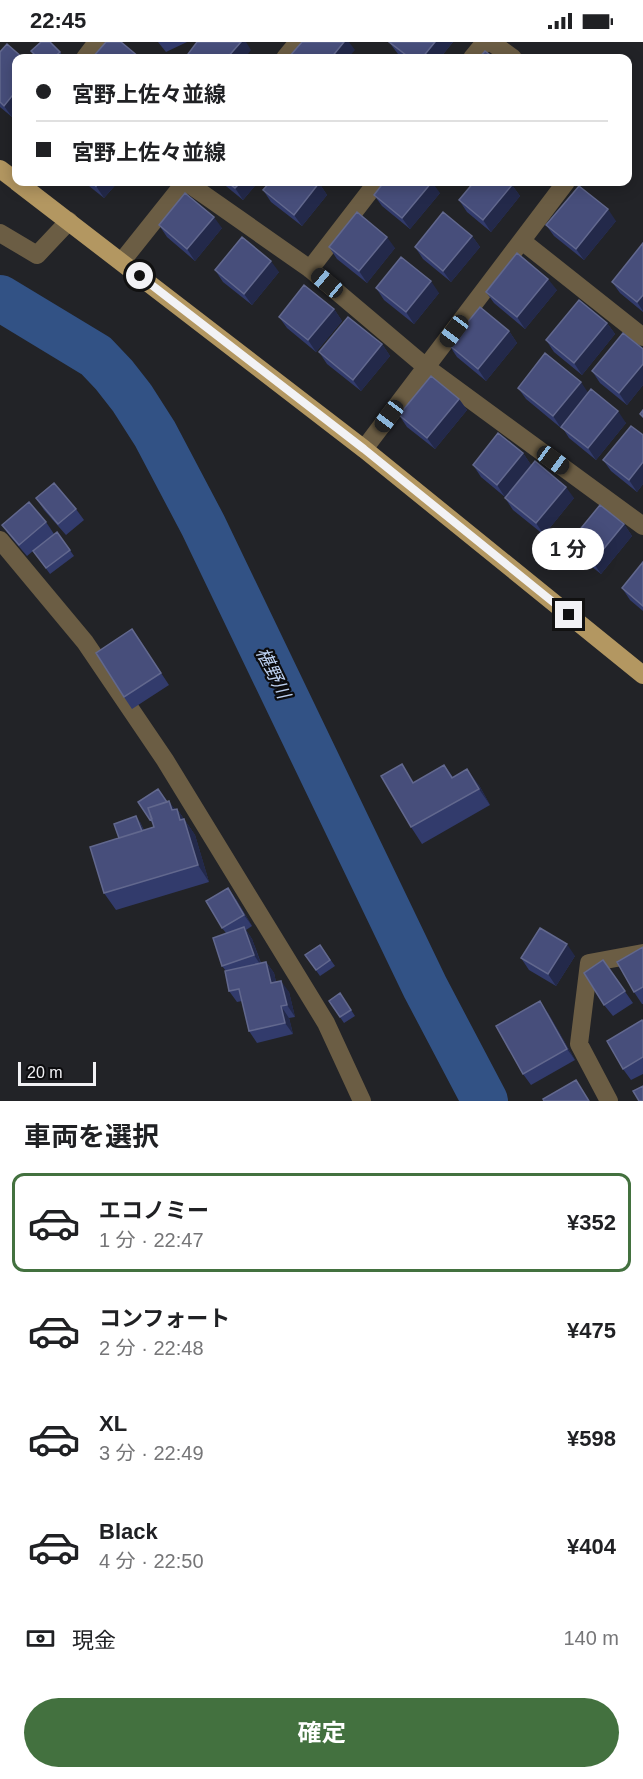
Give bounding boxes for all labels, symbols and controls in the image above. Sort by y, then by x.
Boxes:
text: 22:45 [30,8,86,33]
text: 宮野上佐々並線 [72,82,226,107]
text: 宮野上佐々並線 [72,140,226,165]
route start [126,262,153,289]
car [307,265,347,301]
car [436,311,472,351]
car [371,396,407,436]
car [533,442,573,478]
callout: 1 分 [533,528,605,570]
text: 1 分 [550,538,586,560]
route end [555,601,582,628]
water label: 椹野川 [252,644,295,703]
scale bar [18,1059,96,1086]
text: 20 m [27,1064,63,1081]
text: 車両を選択 [24,1122,159,1152]
icon: car [27,1196,81,1250]
text: エコノミー [99,1198,209,1223]
text: ¥352 [567,1210,616,1235]
text: 1 分 · 22:47 [99,1229,204,1251]
icon: car [27,1304,81,1358]
text: コンフォート [99,1306,230,1331]
text: ¥475 [567,1318,616,1343]
text: 2 分 · 22:48 [99,1337,204,1359]
text: XL [99,1411,127,1436]
icon: car [27,1412,81,1466]
text: ¥598 [567,1426,616,1451]
text: 3 分 · 22:49 [99,1442,204,1464]
text: Black [99,1519,158,1544]
icon: car [27,1520,81,1574]
text: ¥404 [567,1534,616,1559]
text: 4 分 · 22:50 [99,1550,204,1572]
icon: cash [24,1622,57,1655]
text: 140 m [563,1627,619,1649]
text: 現金 [72,1628,116,1653]
button: 確定 [24,1698,619,1767]

